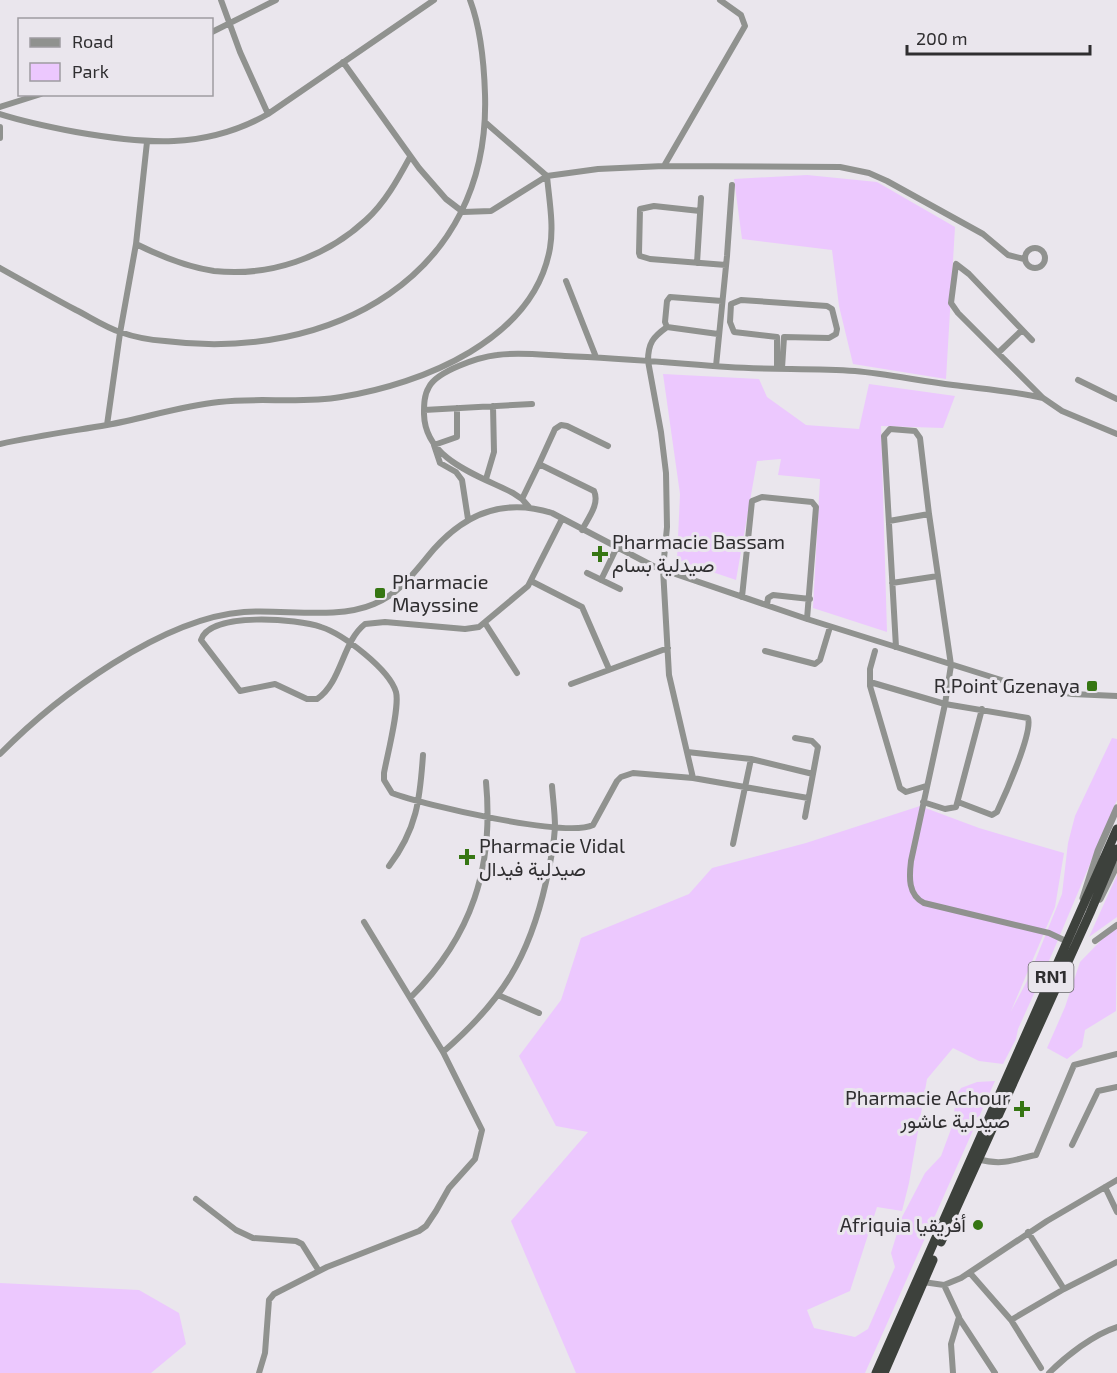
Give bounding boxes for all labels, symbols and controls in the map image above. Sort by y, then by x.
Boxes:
legend [18,18,213,96]
scale bar [907,18,1090,56]
text: 200 m [916,27,968,49]
text: Road [72,30,113,52]
text: Park [72,60,109,82]
place label: Pharmacie Bassam صيدلية بسام [612,529,785,578]
marker: Pharmacie Bassam صيدلية بسام [593,547,607,561]
place label: Pharmacie Mayssine [392,569,488,616]
marker: Pharmacie Mayssine [373,586,387,600]
place label: R.Point Gzenaya [934,673,1080,697]
marker: R.Point Gzenaya [1085,679,1099,693]
place label: Pharmacie Vidal صيدلية فيدال [479,833,625,881]
marker: Pharmacie Vidal صيدلية فيدال [460,850,474,864]
road number: RN1 [1028,962,1074,992]
place label: Pharmacie Achour صيدلية عاشور [845,1085,1010,1134]
marker: Pharmacie Achour صيدلية عاشور [1015,1102,1029,1116]
place label: Afriquia أفريقيا [840,1212,966,1238]
marker: Afriquia أفريقيا [971,1218,985,1232]

